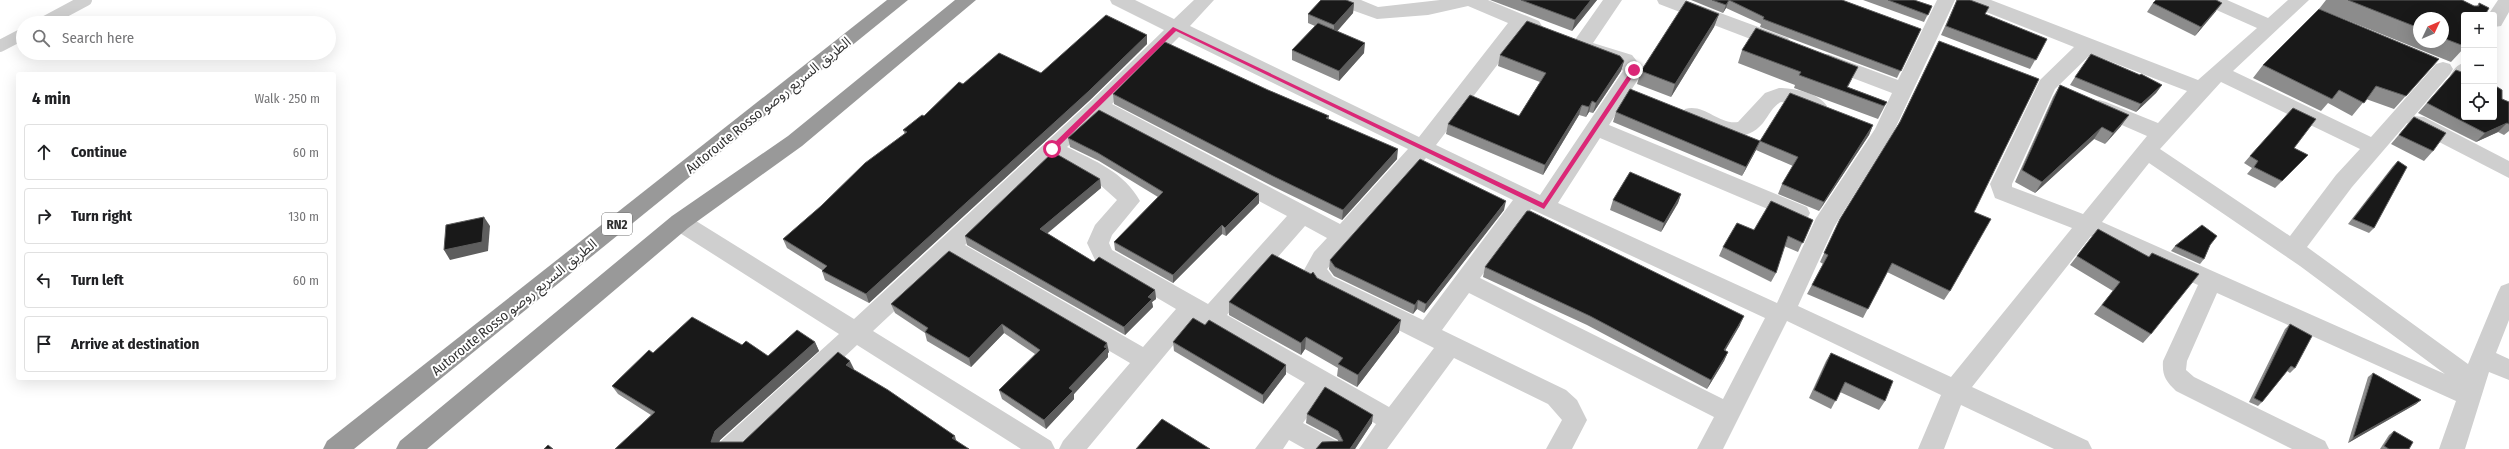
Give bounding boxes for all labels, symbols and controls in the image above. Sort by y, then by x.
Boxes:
north arrow [2413,12,2449,48]
map controls [2461,12,2497,120]
button: + [2461,12,2497,48]
search box [16,16,336,60]
icon: search [30,27,52,49]
text: Search here [62,29,134,47]
street label: Autoroute Rosso الطريق السريع روصو [682,33,856,179]
button: − [2461,48,2497,84]
route end [1625,61,1643,79]
button: locate [2461,84,2497,120]
text: 4 min [32,88,71,109]
text: Walk · 250 m [255,91,320,106]
route start [1043,140,1061,158]
icon: ahead [33,141,55,163]
text: Continue [71,143,127,161]
text: 60 m [293,145,319,160]
icon: right [33,205,55,227]
text: Turn right [71,207,132,225]
text: 130 m [288,209,319,224]
road number: RN2 [602,213,632,235]
street label: Autoroute Rosso الطريق السريع روصو [428,235,602,381]
icon: left [33,269,55,291]
text: Turn left [71,271,124,289]
text: 60 m [293,273,319,288]
icon: arrive [33,333,55,355]
text: Arrive at destination [71,335,199,353]

